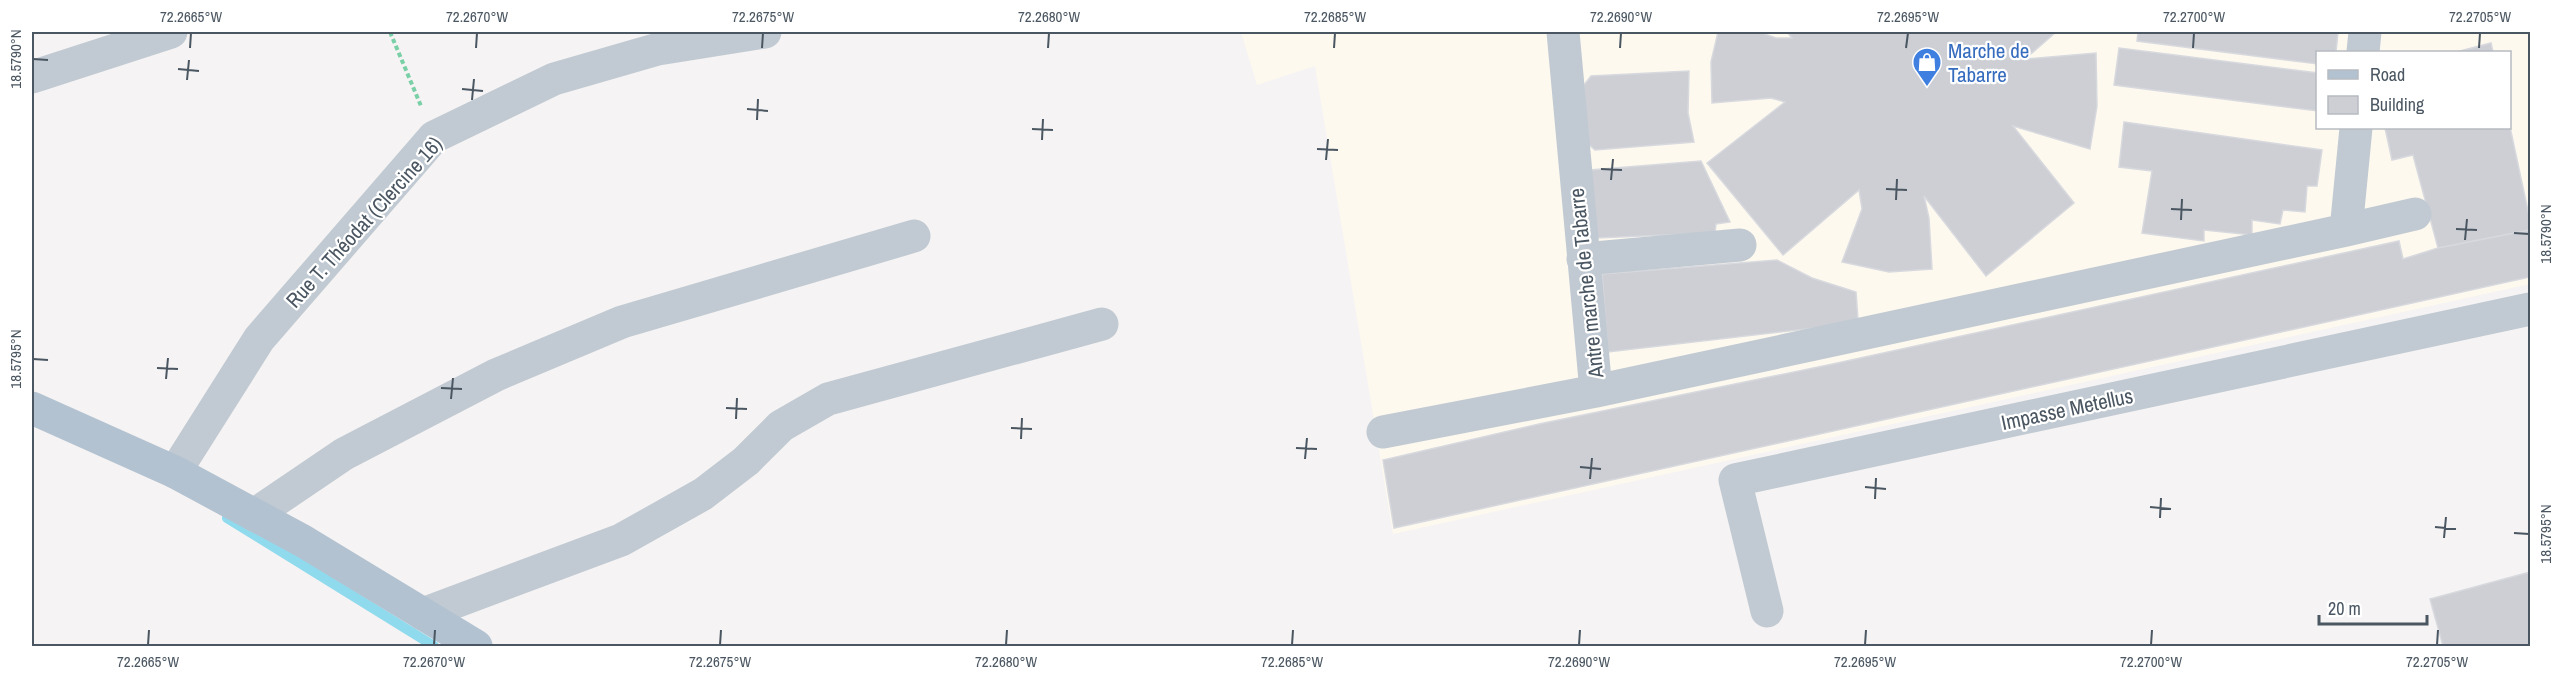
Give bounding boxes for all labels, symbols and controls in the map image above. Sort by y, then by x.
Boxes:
text: 72.2665°W [160,6,222,27]
text: 72.2670°W [446,6,508,27]
text: 72.2675°W [732,6,794,27]
text: 72.2680°W [1018,6,1080,27]
text: 72.2685°W [1304,6,1366,27]
text: 72.2690°W [1590,6,1652,27]
text: 72.2695°W [1877,6,1939,27]
text: 72.2700°W [2163,6,2225,27]
text: 72.2705°W [2449,6,2511,27]
text: 18.5790°N [5,29,26,89]
place label: Marche de Tabarre [1948,36,2029,89]
shop icon: Marche de Tabarre [1911,46,1943,88]
legend [2316,51,2511,129]
text: Road [2370,62,2405,87]
text: Building [2370,92,2425,117]
street label: Rue T. Théodat (Clercine 16) [279,130,449,314]
street label: Antre marche de Tabarre [1562,187,1610,380]
text: 18.5790°N [2535,204,2556,264]
text: 18.5795°N [5,329,26,389]
street label: Impasse Metellus [1998,381,2136,437]
text: 18.5795°N [2535,504,2556,564]
scale bar [2319,588,2427,626]
text: 20 m [2328,596,2361,621]
text: 72.2665°W [117,651,179,672]
text: 72.2670°W [403,651,465,672]
text: 72.2675°W [689,651,751,672]
text: 72.2680°W [975,651,1037,672]
text: 72.2685°W [1261,651,1323,672]
text: 72.2690°W [1548,651,1610,672]
text: 72.2695°W [1834,651,1896,672]
text: 72.2700°W [2120,651,2182,672]
text: 72.2705°W [2406,651,2468,672]

